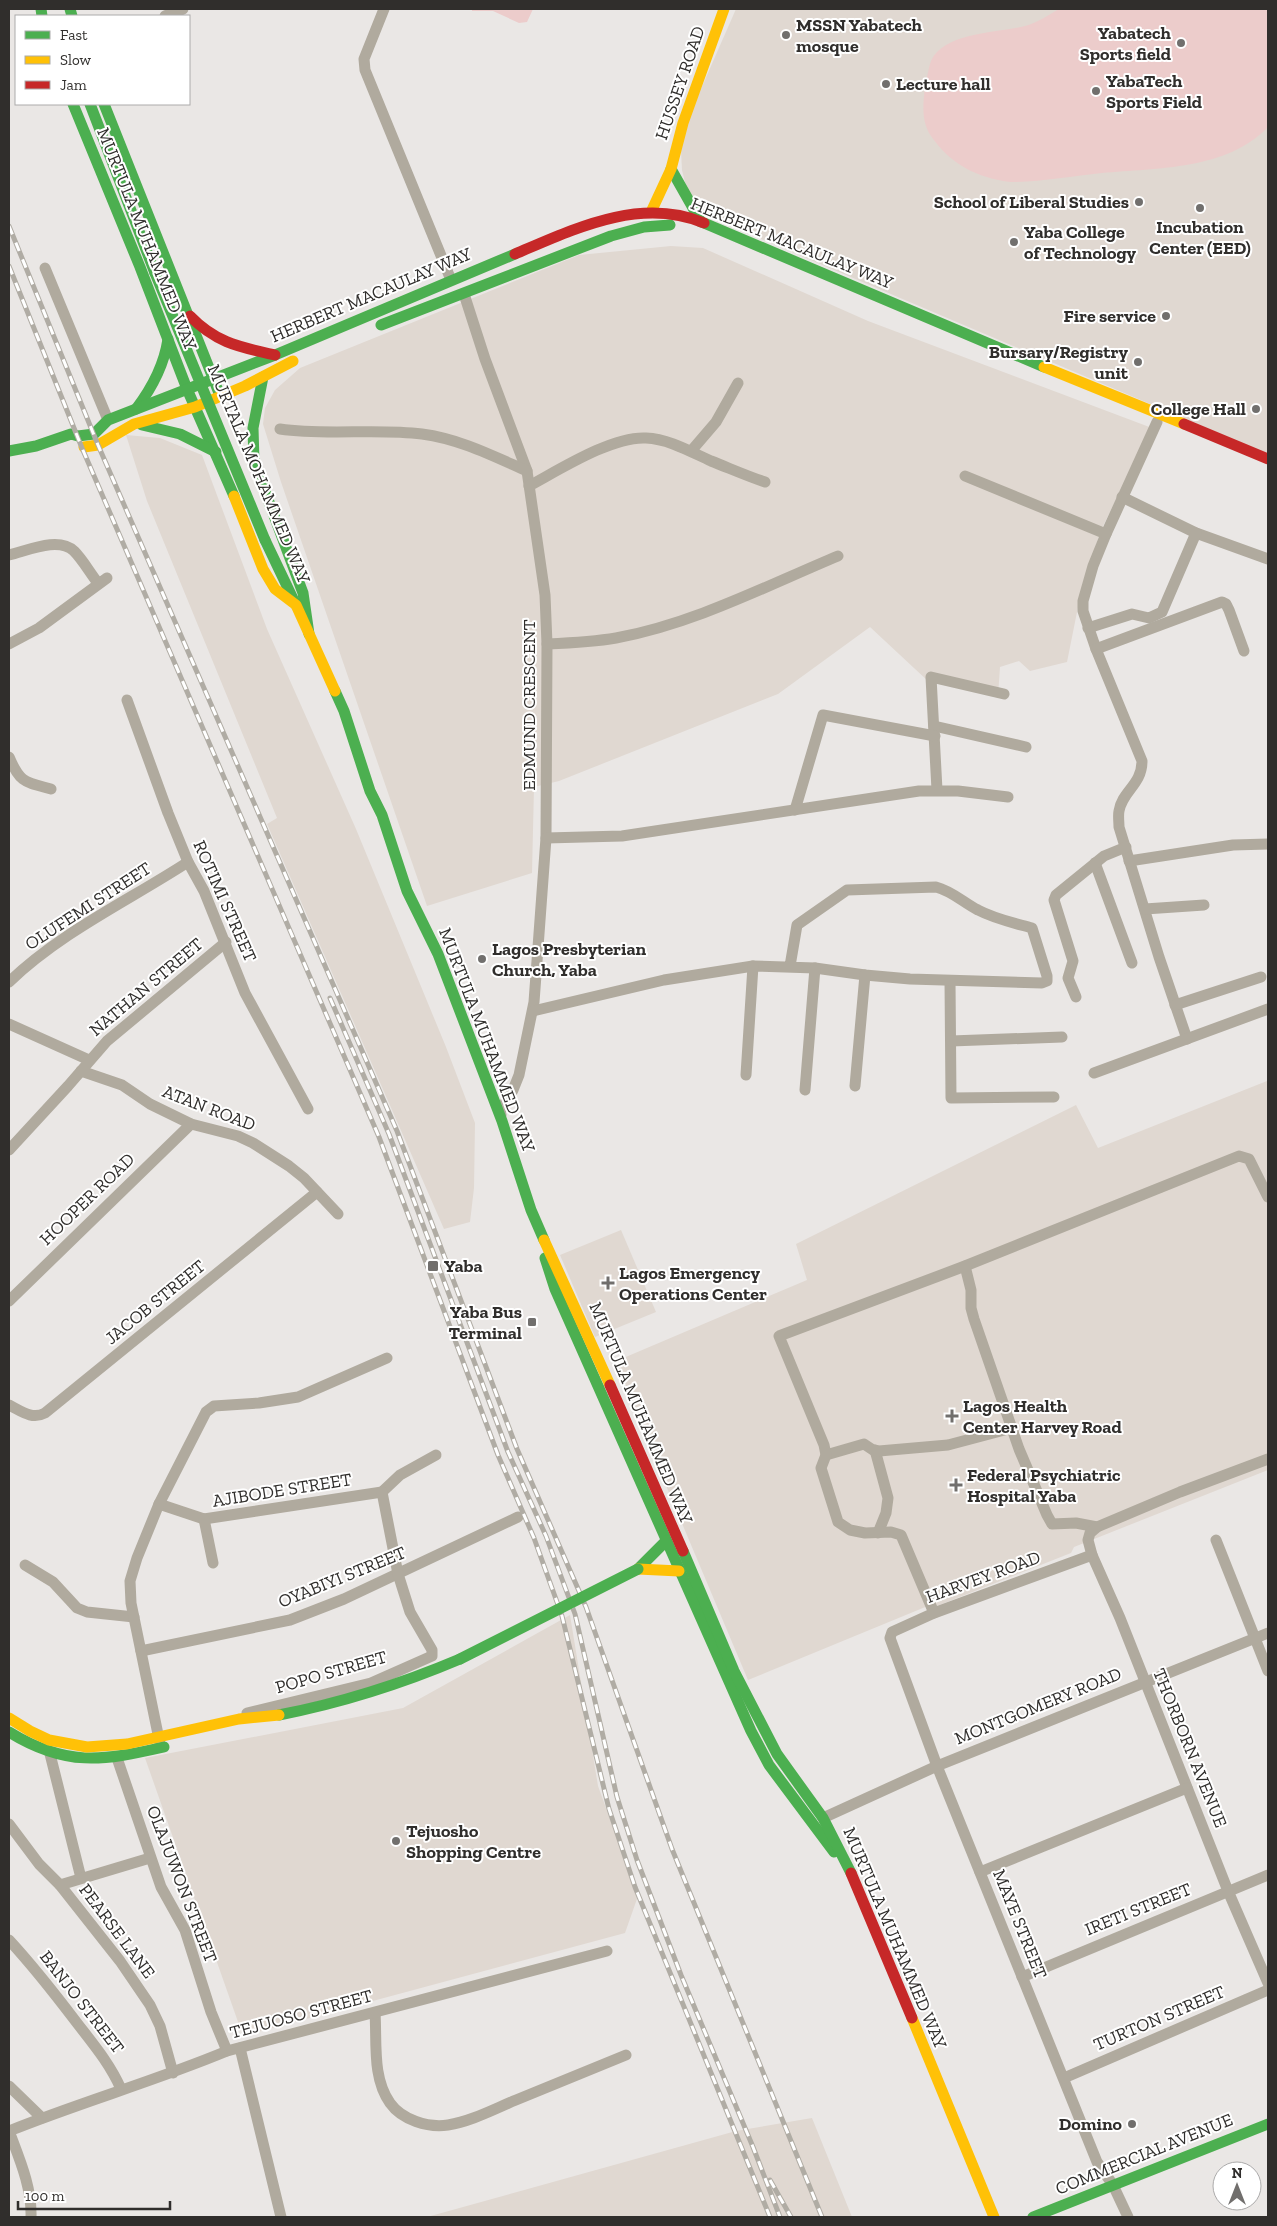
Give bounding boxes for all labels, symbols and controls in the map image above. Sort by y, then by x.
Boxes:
place label: MSSN Yabatech mosque [796,14,923,57]
legend [15,15,190,105]
place label: Yabatech Sports field [1080,22,1172,65]
street label: HUSSEY ROAD [650,23,710,143]
text: Fast [60,26,88,44]
marker: MSSN Yabatech mosque [780,29,792,41]
marker: Yabatech Sports field [1175,37,1187,49]
text: Slow [60,51,92,69]
place label: YabaTech Sports Field [1106,70,1203,113]
place label: Lecture hall [896,73,991,95]
text: Jam [60,76,87,94]
marker: Lecture hall [880,78,892,90]
marker: YabaTech Sports Field [1090,85,1102,97]
street label: MURTULA MUHAMMED WAY [92,124,202,354]
place label: School of Liberal Studies [934,191,1129,213]
street label: HERBERT MACAULAY WAY [688,192,896,294]
marker: School of Liberal Studies [1133,196,1145,208]
marker: Incubation Center (EED) [1194,202,1206,214]
place label: Incubation Center (EED) [1149,216,1251,259]
place label: Yaba College of Technology [1024,221,1137,264]
marker: Yaba College of Technology [1008,236,1020,248]
street label: HERBERT MACAULAY WAY [267,243,475,347]
place label: Fire service [1063,305,1156,327]
marker: Fire service [1160,310,1172,322]
place label: Bursary/Registry unit [989,341,1129,384]
marker: Bursary/Registry unit [1132,356,1144,368]
street label: MURTALA MOHAMMED WAY [203,361,315,587]
place label: College Hall [1151,398,1246,420]
marker: College Hall [1250,403,1262,415]
street label: EDMUND CRESCENT [518,619,540,791]
street label: ROTIMI STREET [188,837,262,965]
street label: OLUFEMI STREET [21,857,155,955]
street label: MURTULA MUHAMMED WAY [434,925,540,1155]
street label: NATHAN STREET [85,933,207,1041]
place label: Lagos Presbyterian Church, Yaba [492,938,647,981]
marker: Lagos Presbyterian Church, Yaba [476,953,488,965]
street label: ATAN ROAD [159,1080,259,1136]
street label: HOOPER ROAD [35,1148,139,1250]
street label: JACOB STREET [100,1255,210,1349]
place label: Yaba [444,1255,483,1277]
marker: Yaba [426,1259,440,1273]
place label: Lagos Emergency Operations Center [619,1262,767,1305]
marker: Lagos Emergency Operations Center [601,1276,615,1290]
street label: MURTULA MUHAMMED WAY [584,1299,698,1527]
place label: Yaba Bus Terminal [448,1301,522,1344]
marker: Yaba Bus Terminal [526,1316,538,1328]
place label: Lagos Health Center Harvey Road [963,1395,1122,1438]
marker: Lagos Health Center Harvey Road [945,1409,959,1423]
place label: Federal Psychiatric Hospital Yaba [967,1464,1121,1507]
street label: AJIBODE STREET [211,1468,353,1512]
marker: Federal Psychiatric Hospital Yaba [949,1478,963,1492]
street label: OYABIYI STREET [275,1541,409,1613]
street label: HARVEY ROAD [923,1546,1043,1608]
street label: POPO STREET [273,1646,389,1698]
street label: MONTGOMERY ROAD [951,1662,1125,1750]
street label: THORBORN AVENUE [1148,1665,1232,1831]
street label: OLAJUWON STREET [142,1802,222,1966]
place label: Tejuosho Shopping Centre [406,1820,541,1863]
street label: MURTULA MUHAMMED WAY [838,1824,952,2052]
marker: Tejuosho Shopping Centre [390,1835,402,1847]
street label: MAYE STREET [988,1866,1052,1982]
street label: IRETI STREET [1082,1878,1194,1940]
street label: PEARSE LANE [74,1879,160,1983]
street label: BANJO STREET [35,1946,129,2058]
street label: TURTON STREET [1090,1980,1228,2056]
street label: TEJUOSO STREET [227,1984,375,2044]
street label: COMMERCIAL AVENUE [1052,2108,1236,2200]
place label: Domino [1059,2113,1123,2135]
marker: Domino [1126,2118,1138,2130]
north arrow [1212,2161,1262,2211]
scale bar [18,2178,170,2210]
text: 100 m [25,2187,64,2205]

